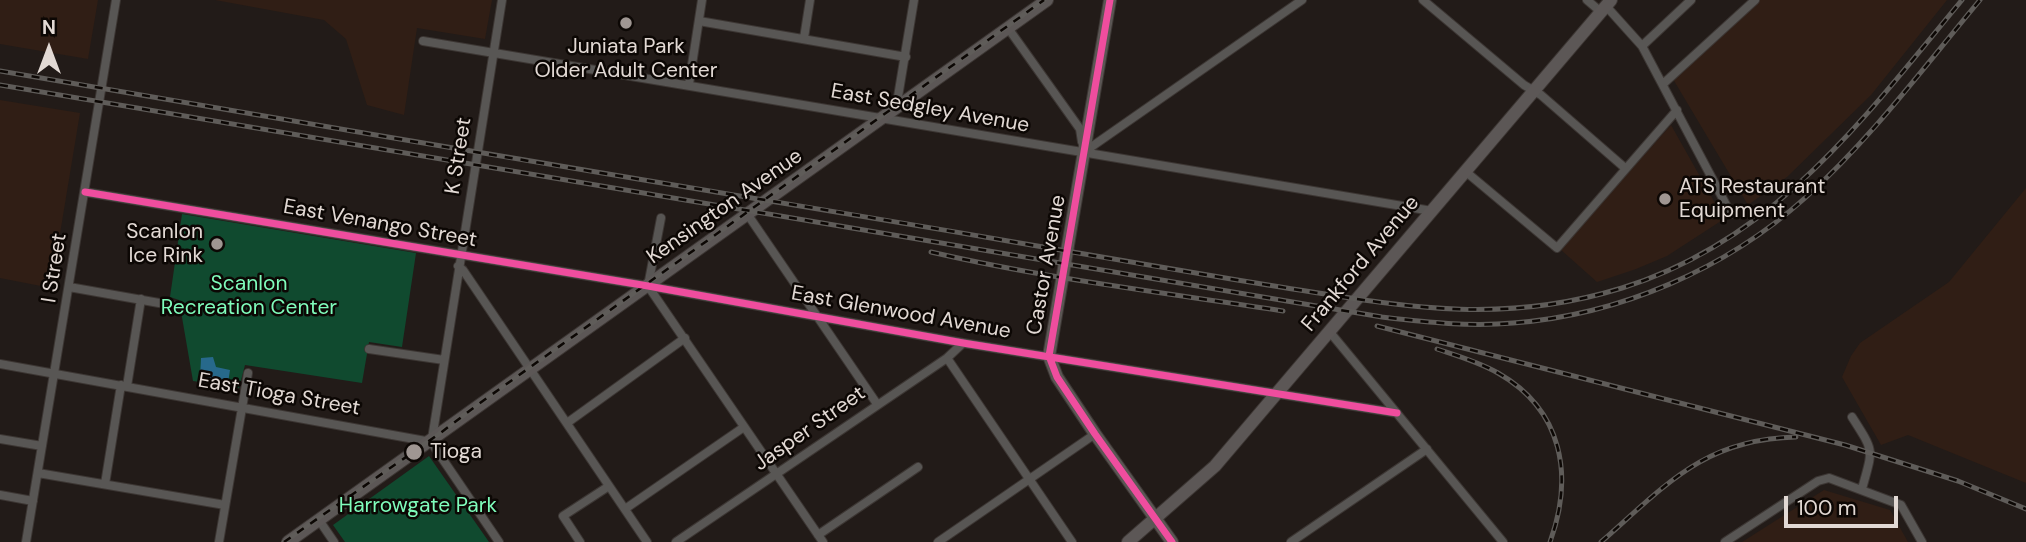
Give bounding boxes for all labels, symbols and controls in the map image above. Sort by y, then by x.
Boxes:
north arrow [14,14,84,84]
text: N [42,15,56,40]
marker: Juniata Park Older Adult Center [618,15,634,31]
place label: Juniata Park Older Adult Center [534,34,718,84]
street label: East Sedgley Avenue [829,79,1031,139]
street label: K Street [441,116,477,196]
street label: Kensington Avenue [642,144,808,270]
place label: ATS Restaurant Equipment [1679,174,1825,224]
street label: Frankford Avenue [1297,191,1425,337]
marker: ATS Restaurant Equipment [1657,191,1673,207]
street label: Castor Avenue [1022,193,1072,337]
street label: East Venango Street [281,195,479,253]
place label: Scanlon Ice Rink [126,219,203,269]
street label: I Street [37,231,73,305]
marker: Scanlon Ice Rink [209,236,225,252]
park label: Scanlon Recreation Center [161,271,337,321]
street label: East Glenwood Avenue [789,281,1013,345]
street label: East Tioga Street [196,368,362,422]
street label: Jasper Street [749,381,871,477]
place label: Tioga [430,439,482,465]
marker: Tioga [404,442,424,462]
scale bar [1788,482,1902,526]
park label: Harrowgate Park [339,493,497,519]
text: 100 m [1797,494,1857,522]

